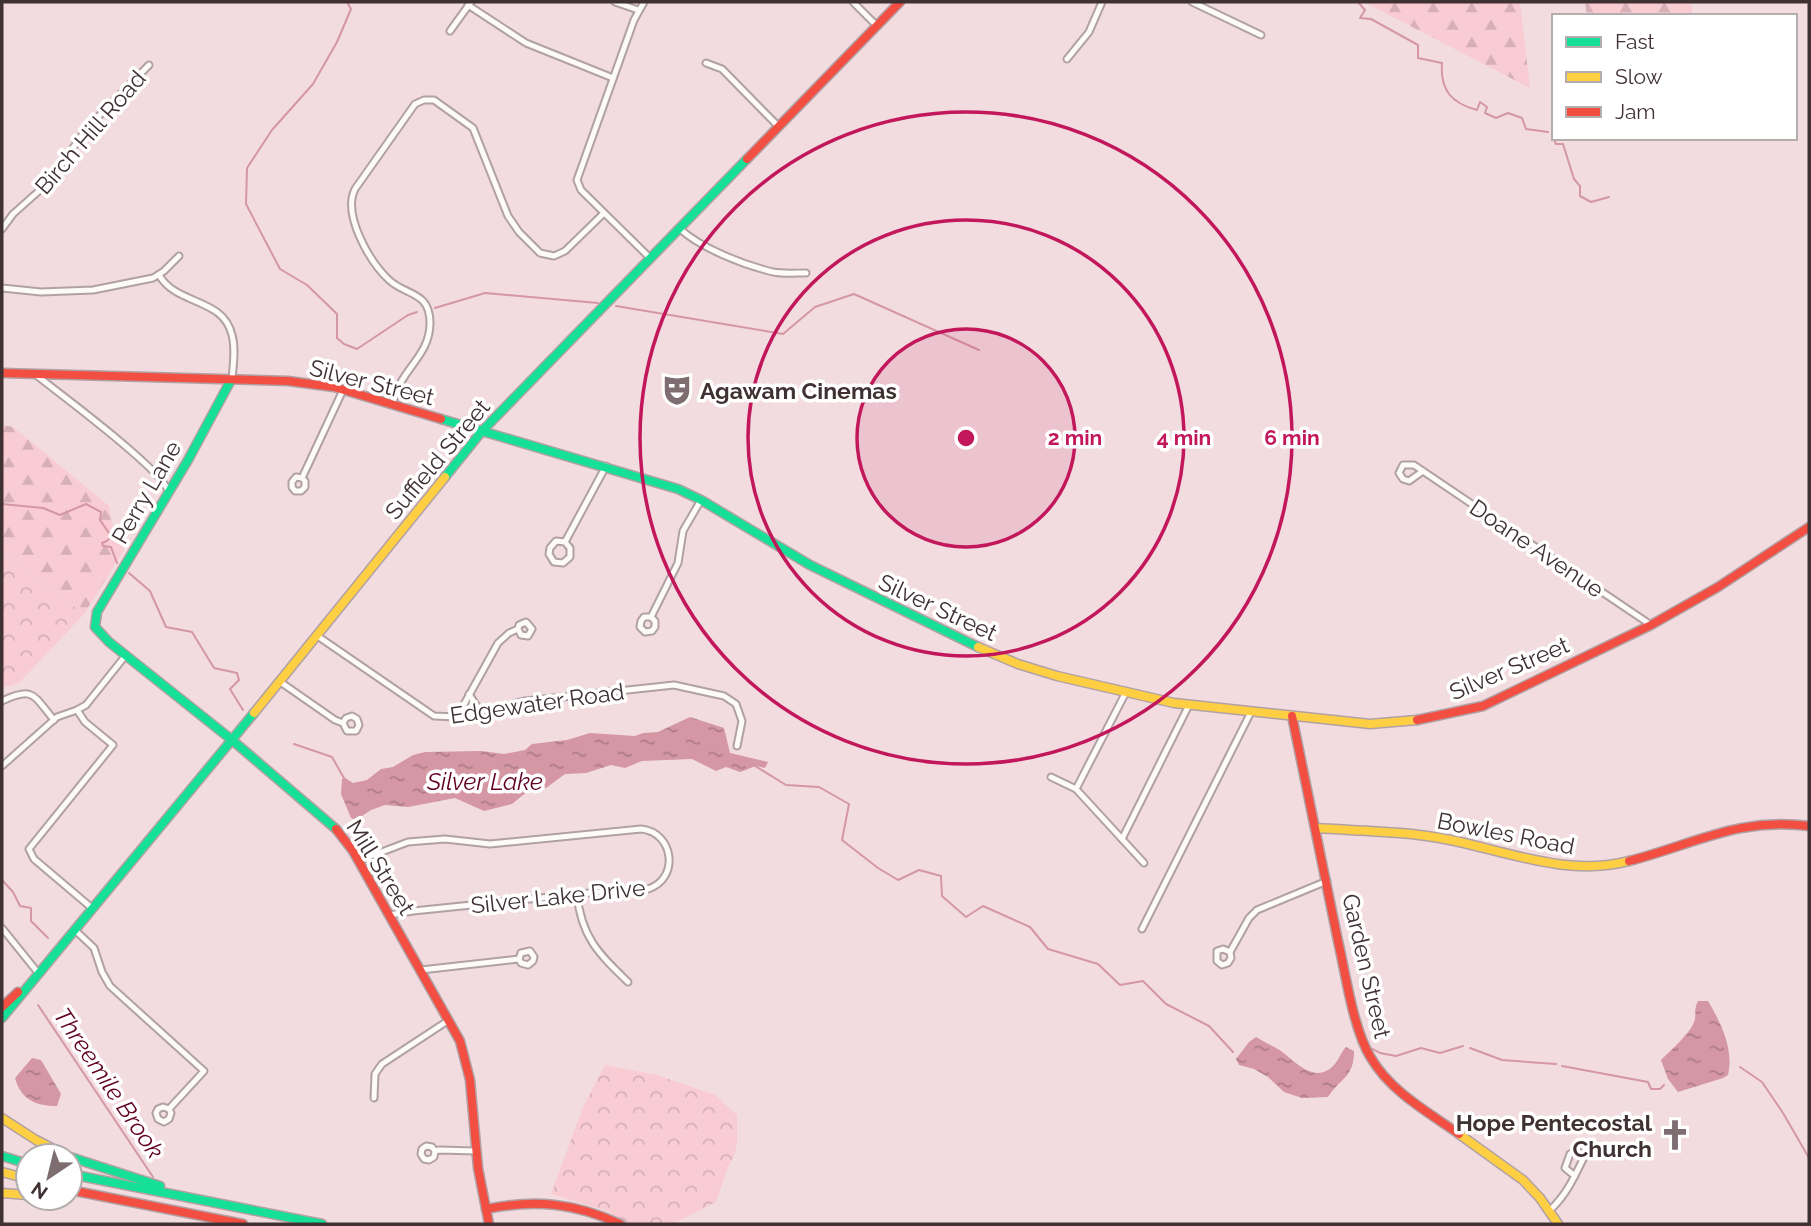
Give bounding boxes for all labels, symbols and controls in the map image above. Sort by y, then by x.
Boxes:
legend [1552,14,1797,140]
text: Fast [1615,29,1655,54]
text: Slow [1615,64,1663,89]
street label: Birch Hill Road [29,65,151,199]
text: Jam [1615,99,1656,124]
street label: Silver Street [307,353,437,411]
theatre icon: Agawam Cinemas [660,373,694,407]
place label: Agawam Cinemas [700,377,897,404]
street label: Suffield Street [379,393,495,524]
text: 2 min [1048,425,1102,450]
text: 4 min [1157,425,1211,450]
text: 6 min [1264,425,1320,450]
centre of rings [954,426,978,450]
street label: Perry Lane [106,436,186,548]
street label: Doane Avenue [1465,493,1609,603]
street label: Silver Street [875,568,1002,646]
street label: Silver Street [1445,631,1573,705]
street label: Edgewater Road [448,677,626,729]
water label: Silver Lake [426,767,543,796]
street label: Bowles Road [1435,806,1577,860]
street label: Mill Street [341,815,421,920]
street label: Silver Lake Drive [469,873,647,919]
street label: Garden Street [1337,891,1397,1041]
water label: Threemile Brook [48,1002,170,1164]
place label: Hope Pentecostal Church [1456,1109,1653,1162]
church icon: Hope Pentecostal Church [1658,1118,1692,1152]
north arrow [14,1142,84,1212]
text: N [27,1178,51,1204]

